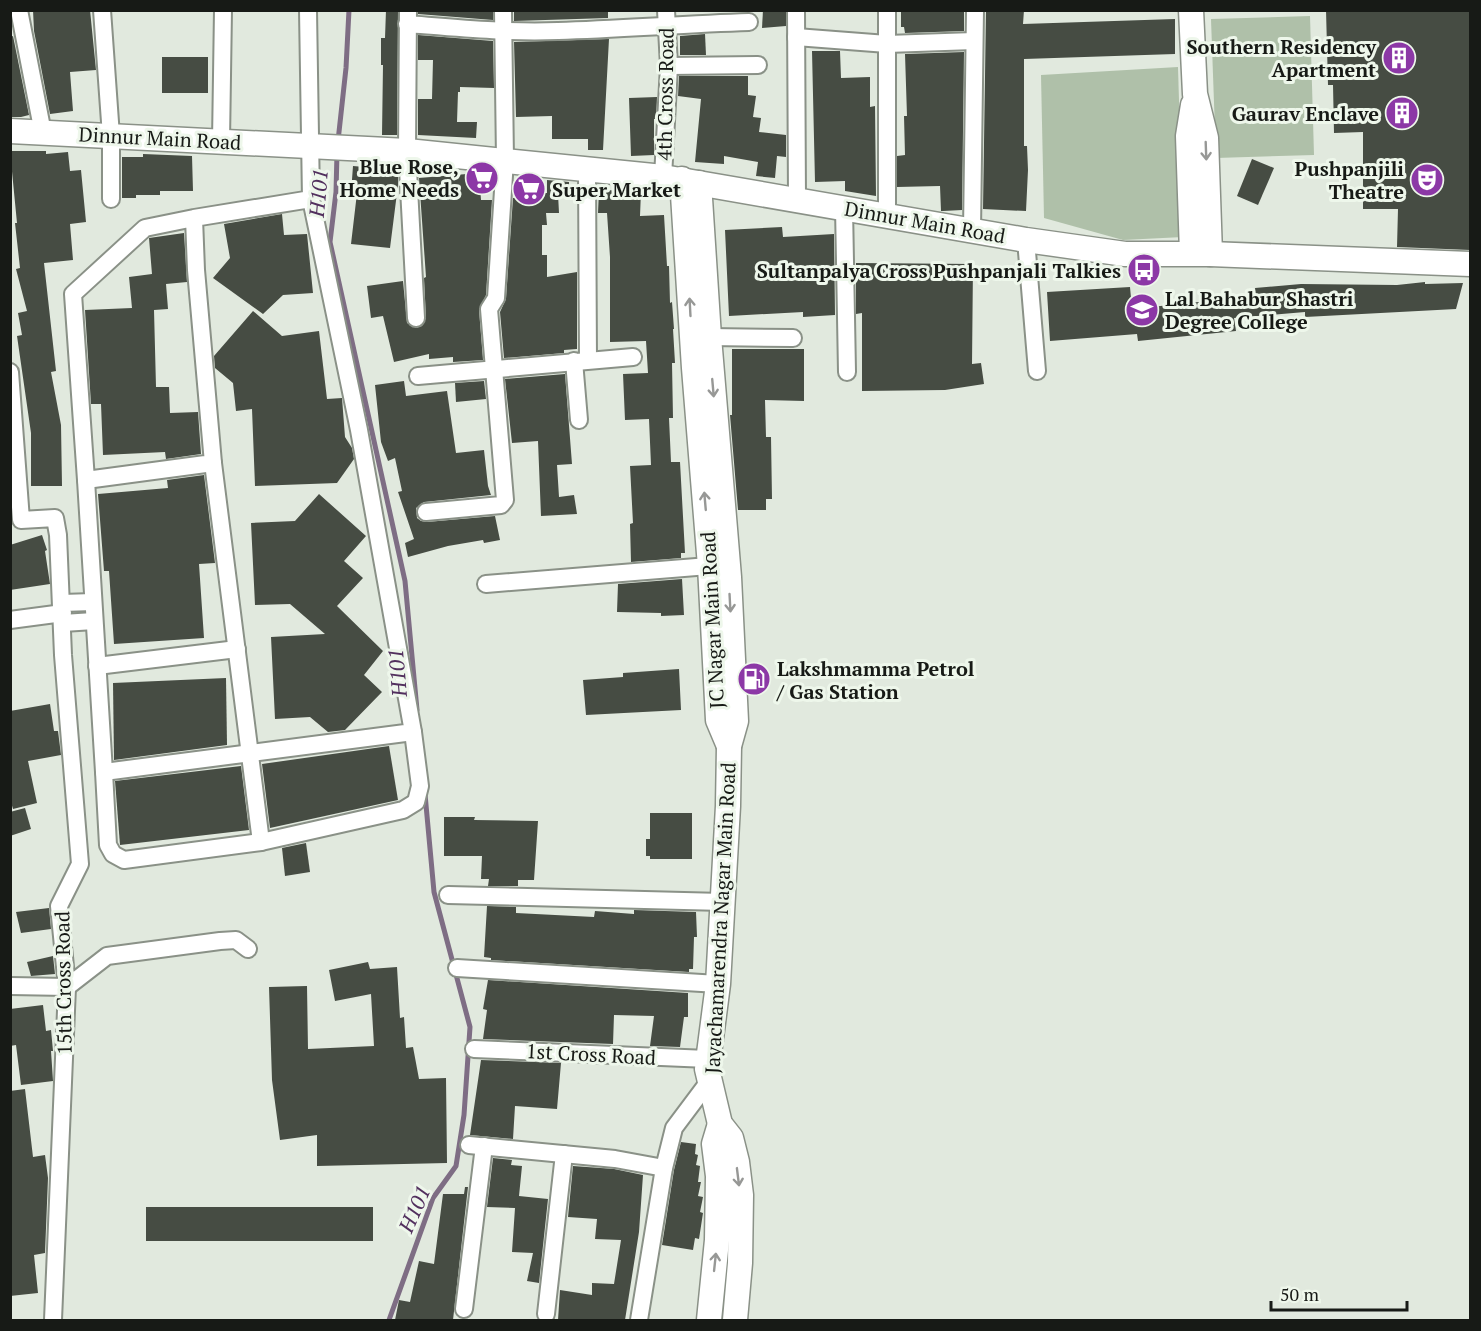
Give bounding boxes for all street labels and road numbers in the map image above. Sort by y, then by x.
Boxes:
street label: 4th Cross Road [650,27,680,161]
street label: Dinnur Main Road [78,120,242,156]
street label: Dinnur Main Road [843,195,1007,249]
street label: JC Nagar Main Road [694,531,730,709]
street label: Jayachamarendra Nagar Main Road [698,762,742,1074]
street label: 15th Cross Road [48,911,78,1055]
street label: 1st Cross Road [525,1037,657,1071]

